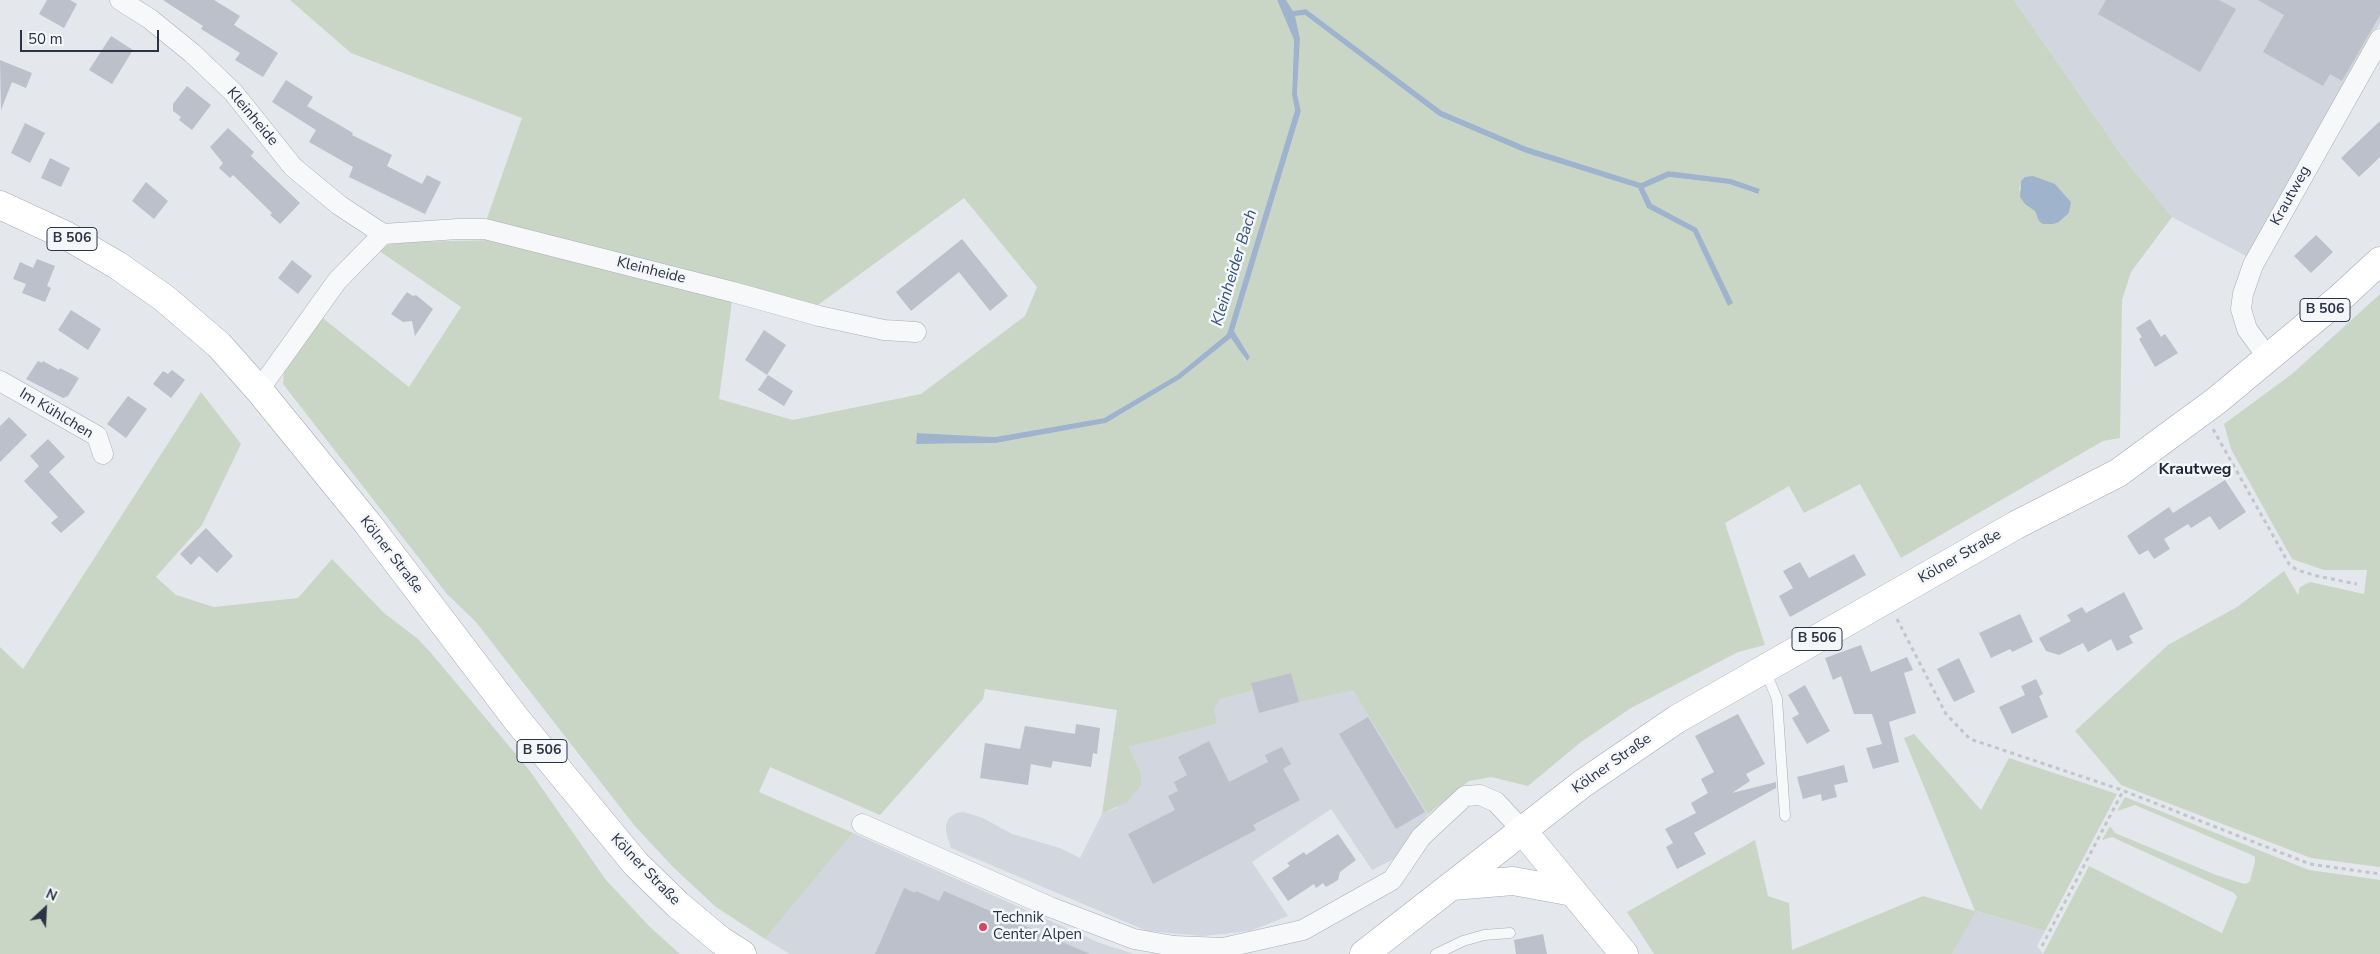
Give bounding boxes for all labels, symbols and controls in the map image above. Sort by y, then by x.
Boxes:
scale bar [22,20,161,52]
text: 50 m [28,29,63,49]
street label: Kleinheide [222,84,282,150]
street label: Krautweg [2267,163,2315,229]
water label: Kleinheider Bach [1208,207,1262,329]
road number: B 506 [47,228,97,250]
street label: Kleinheide [615,254,687,288]
road number: B 506 [2300,298,2350,322]
street label: Im Kühlchen [16,385,96,443]
district label: Krautweg [2159,460,2231,480]
street label: Kölner Straße [355,513,427,597]
street label: Kölner Straße [1915,526,2005,588]
road number: B 506 [1792,628,1842,650]
street label: Kölner Straße [1569,730,1655,798]
road number: B 506 [517,739,567,762]
street label: Kölner Straße [606,830,684,910]
north arrow [20,884,70,934]
text: N [43,884,60,906]
place label: Technik Center Alpen [993,909,1082,944]
marker: Technik Center Alpen [977,921,989,933]

